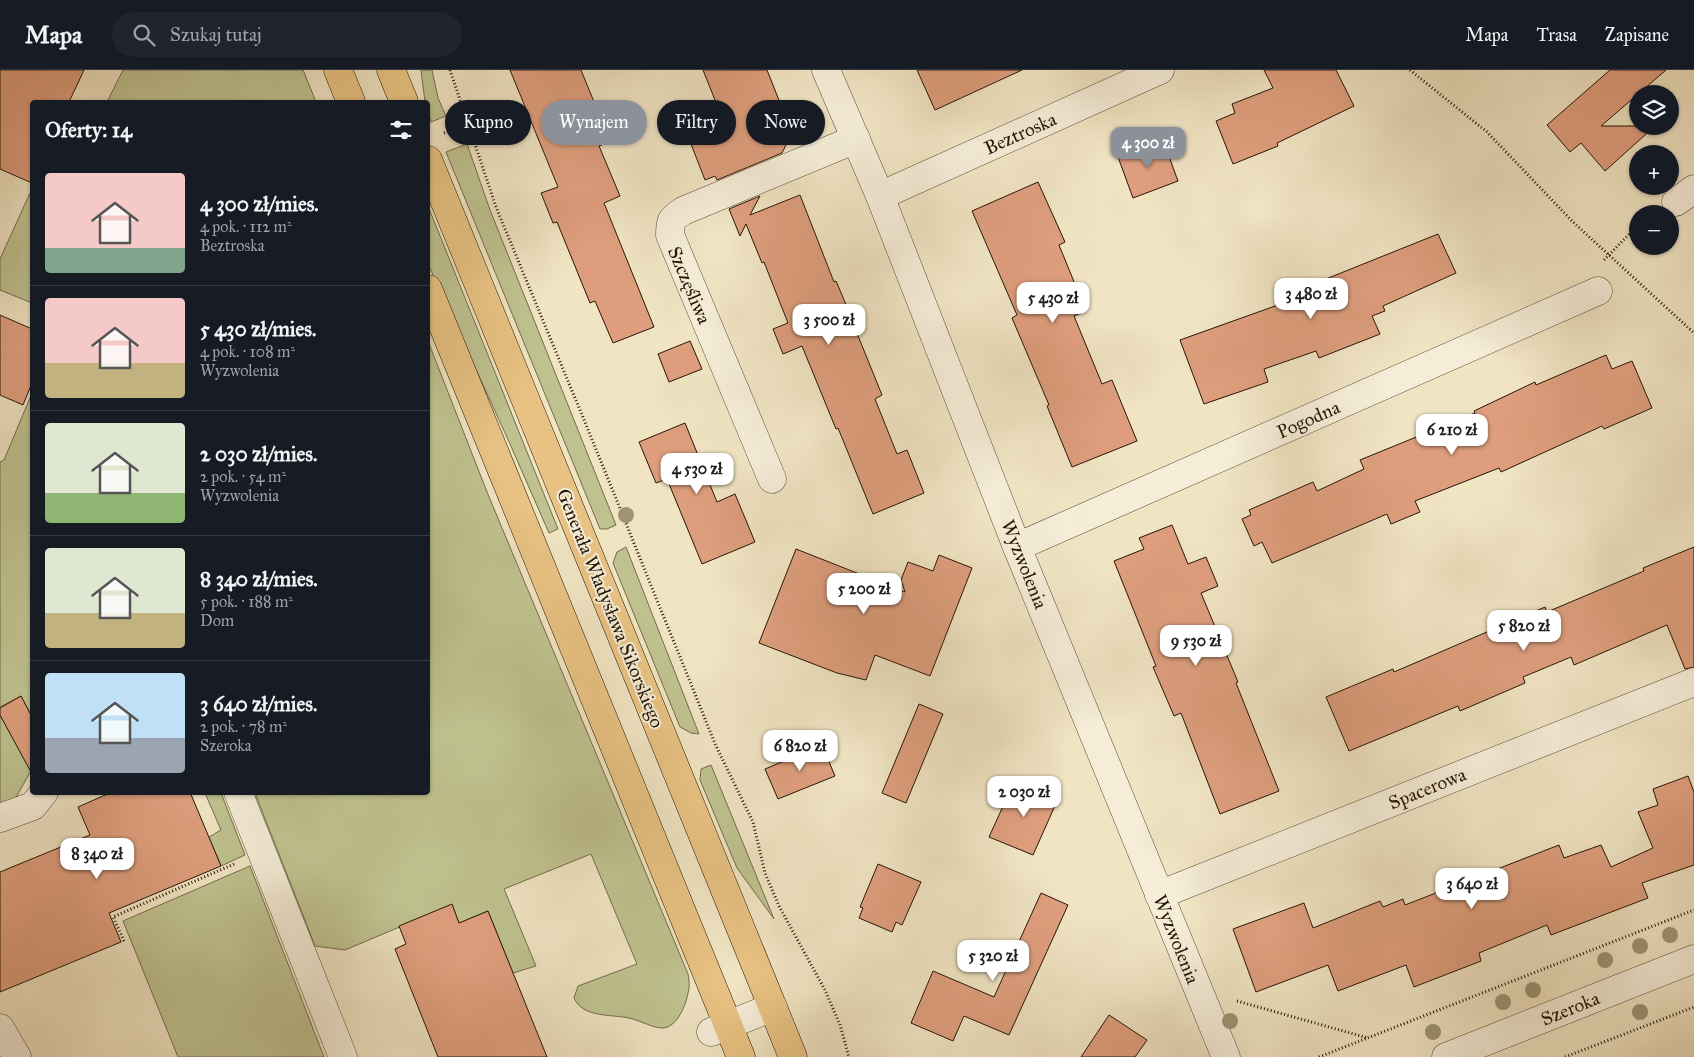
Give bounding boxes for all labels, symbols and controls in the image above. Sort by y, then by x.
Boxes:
search box [112,12,462,57]
text: Mapa [25,20,82,50]
icon: search [130,21,158,49]
text: Szukaj tutaj [170,23,262,46]
text: Mapa [1466,24,1508,46]
text: Trasa [1536,24,1577,46]
text: Zapisane [1605,24,1669,46]
map controls [1629,85,1679,255]
button: layers [1629,85,1679,135]
chip: Kupno [445,100,531,145]
chip: Wynajem [541,100,647,145]
chip: Filtry [657,100,736,145]
chip: Nowe [746,100,825,145]
street label: Beztroska [981,107,1061,160]
icon: filters [387,116,415,144]
text: Oferty: 14 [45,117,132,143]
pin: 4 300 zł [1096,126,1200,169]
text: 4 300 zł [1122,133,1174,152]
button: + [1629,145,1679,195]
text: 4 300 zł/mies. [200,191,319,217]
icon: home [85,193,145,253]
button: − [1629,205,1679,255]
text: 4 pok. · 112 m² [200,217,292,236]
text: Beztroska [200,236,264,255]
street label: Szczęśliwa [663,243,717,328]
pin: 3 480 zł [1259,278,1363,320]
pin: 5 430 zł [1001,282,1105,324]
text: 3 480 zł [1285,284,1337,303]
text: 5 430 zł [1028,288,1078,307]
pin: 3 500 zł [777,304,881,346]
text: 3 500 zł [803,310,855,329]
text: 5 430 zł/mies. [200,316,316,342]
icon: home [85,318,145,378]
text: 4 pok. · 108 m² [200,342,295,361]
text: Wyzwolenia [200,361,279,380]
street label: Pogodna [1273,395,1345,444]
pin: 6 210 zł [1400,414,1504,456]
text: 6 210 zł [1427,420,1477,439]
text: 2 030 zł/mies. [200,441,317,467]
icon: home [85,443,145,503]
pin: 4 530 zł [645,452,749,495]
text: 4 530 zł [672,459,722,478]
text: 2 pok. · 54 m² [200,467,286,486]
street label: Generała Władysława Sikorskiego [551,485,669,732]
text: Wyzwolenia [200,486,279,505]
street label: Wyzwolenia [996,516,1053,613]
text: 8 340 zł/mies. [200,566,318,592]
icon: home [85,568,145,628]
pin: 5 200 zł [812,572,916,615]
text: 5 200 zł [838,579,890,598]
text: 5 pok. · 188 m² [200,592,293,611]
pin: 5 820 zł [1472,610,1576,652]
text: Dom [200,611,234,630]
text: 5 820 zł [1498,616,1550,635]
pin: 9 530 zł [1144,624,1248,667]
text: 9 530 zł [1171,631,1221,650]
text: 3 640 zł/mies. [200,691,317,717]
icon: home [85,693,145,753]
text: 2 pok. · 78 m² [200,717,287,736]
pin: 6 820 zł [748,730,852,772]
text: Szeroka [200,736,251,755]
text: 6 820 zł [774,736,826,755]
street label: Spacerowa [1385,762,1470,814]
pin: 2 030 zł [972,776,1076,818]
text: 2 030 zł [998,782,1050,801]
pin: 8 340 zł [45,838,149,880]
text: 8 340 zł [71,844,123,863]
pin: 3 640 zł [1420,868,1524,910]
text: 3 640 zł [1446,874,1498,893]
street label: Wyzwolenia [1148,891,1205,988]
pin: 5 320 zł [941,940,1045,982]
text: 5 320 zł [968,946,1018,965]
street label: Szeroka [1538,986,1604,1031]

